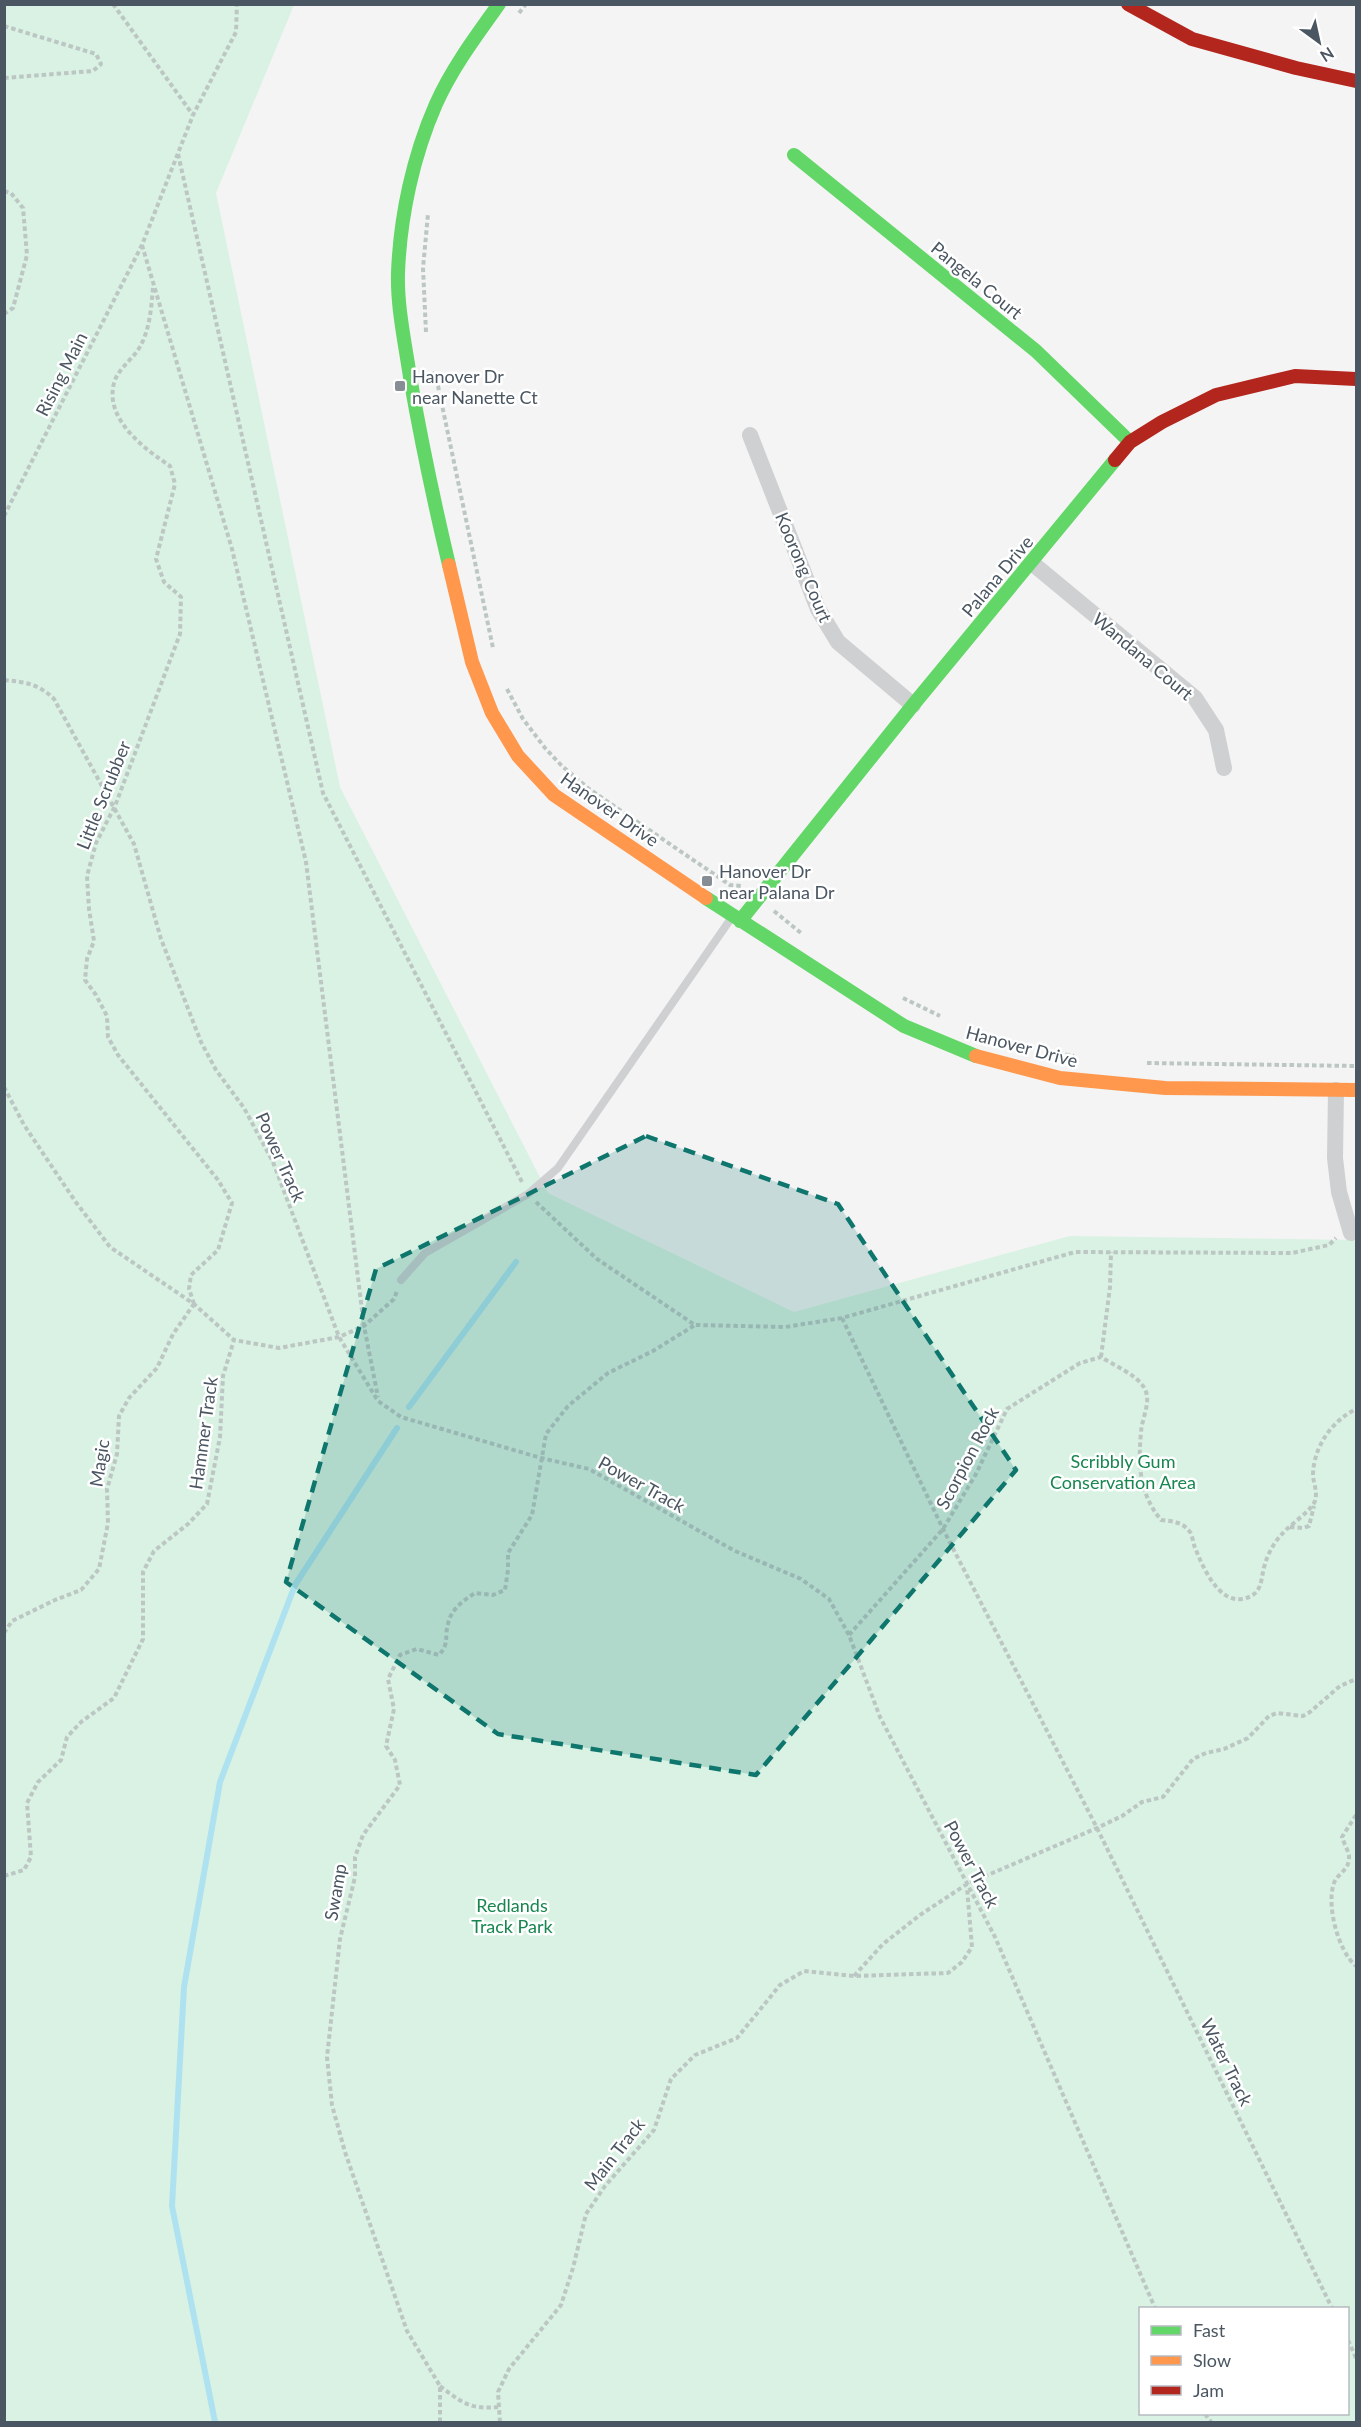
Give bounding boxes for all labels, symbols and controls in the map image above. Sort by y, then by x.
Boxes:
north arrow [1289,12,1349,72]
text: N [1317,44,1338,66]
street label: Pangela Court [927,236,1028,324]
street label: Rising Main [30,328,92,420]
place label: Hanover Dr near Nanette Ct [412,365,538,408]
marker: Hanover Dr near Nanette Ct [393,379,407,393]
street label: Koorong Court [771,509,837,626]
street label: Palana Drive [957,531,1037,621]
street label: Wandana Court [1088,608,1198,705]
street label: Little Scrubber [71,737,135,853]
street label: Hanover Drive [557,767,663,851]
place label: Hanover Dr near Palana Dr [719,860,835,903]
marker: Hanover Dr near Palana Dr [700,874,714,888]
street label: Hanover Drive [964,1021,1080,1071]
street label: Power Track [251,1109,311,1206]
street label: Hammer Track [184,1374,222,1491]
street label: Scorpion Rock [931,1402,1004,1513]
street label: Magic [84,1437,114,1488]
park label: Scribbly Gum Conservation Area [1050,1450,1196,1493]
street label: Power Track [595,1451,690,1517]
street label: Power Track [940,1816,1005,1912]
street label: Swamp [319,1862,351,1922]
park label: Redlands Track Park [471,1894,554,1937]
street label: Water Track [1196,2015,1258,2110]
street label: Main Track [579,2113,650,2194]
legend [1139,2307,1349,2415]
text: Fast [1193,2319,1226,2341]
text: Slow [1193,2349,1231,2371]
text: Jam [1193,2379,1224,2401]

